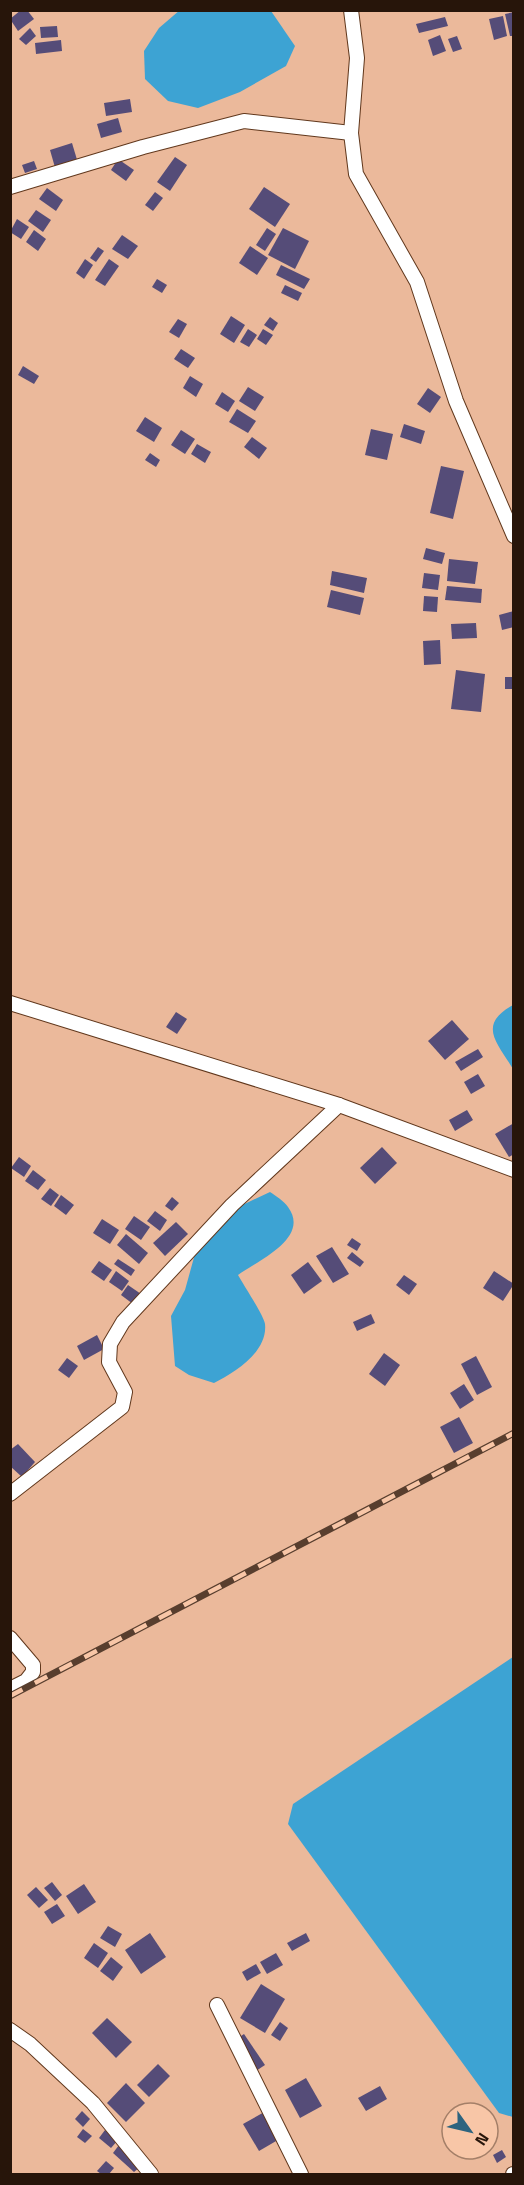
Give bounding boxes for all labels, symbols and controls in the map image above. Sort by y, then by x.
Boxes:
north arrow [440,2101,500,2161]
text: N [469,2128,495,2151]

